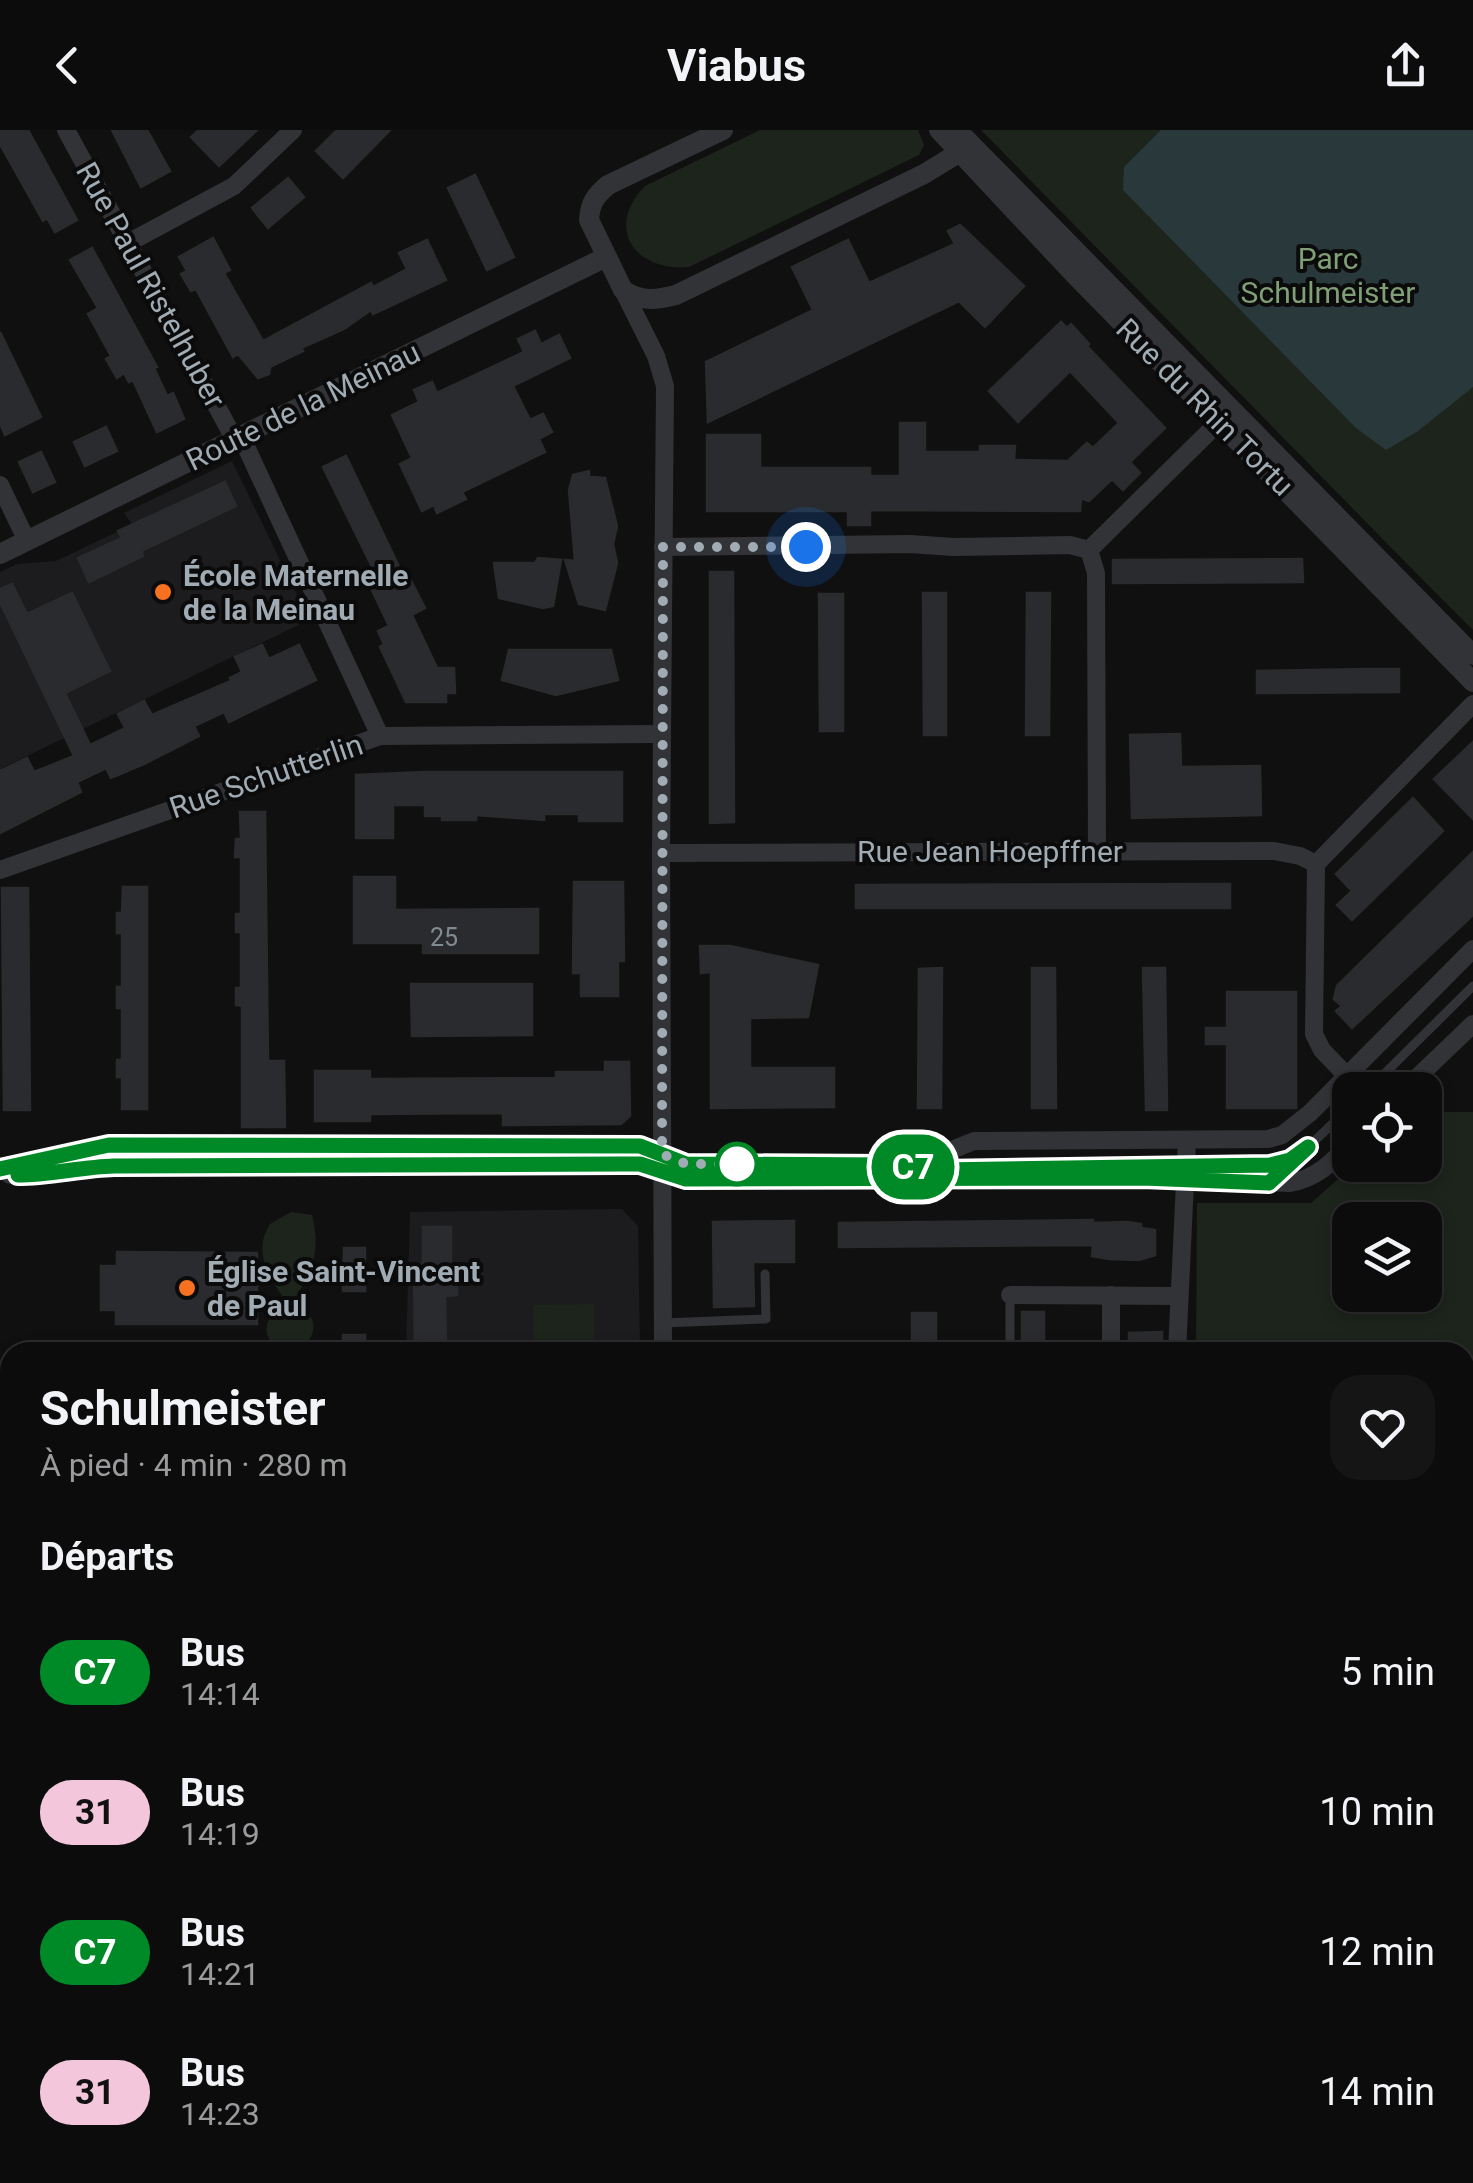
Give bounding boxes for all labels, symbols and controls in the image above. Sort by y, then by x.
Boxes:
icon: back [40,38,95,93]
icon: share [1378,38,1433,93]
text: Viabus [667,39,806,92]
street label: Rue Paul Ristelhuber [69,156,233,414]
park label: Parc Schulmeister [1241,241,1415,310]
street label: Rue du Rhin Tortu [1109,311,1301,503]
street label: Route de la Meinau [181,334,425,478]
your location [781,522,831,572]
place label: École Maternelle de la Meinau [183,558,409,627]
marker: École Maternelle de la Meinau [152,581,174,603]
street label: Rue Schutterlin [165,727,367,825]
street label: Rue Jean Hoepffner [857,834,1123,869]
house number: 25 [430,923,458,952]
map controls [1332,1072,1442,1312]
button: locate [1332,1072,1442,1182]
line badge: C7 [868,1134,958,1200]
unlabelled marker [716,1143,758,1185]
text: C7 [892,1147,934,1188]
button: layers [1332,1202,1442,1312]
place label: Église Saint-Vincent de Paul [207,1254,480,1323]
marker: Église Saint-Vincent de Paul [176,1277,198,1299]
button: heart [1330,1375,1435,1480]
text: Schulmeister [40,1380,326,1437]
text: À pied · 4 min · 280 m [40,1446,347,1484]
text: Départs [40,1535,174,1579]
text: Bus [180,1631,245,1675]
text: 5 min [1341,1650,1435,1694]
text: C7 [74,1652,116,1693]
text: 14:14 [180,1675,260,1713]
text: Bus [180,1771,245,1815]
text: 10 min [1319,1790,1435,1834]
text: 31 [75,1792,115,1833]
text: 14:19 [180,1815,260,1853]
text: Bus [180,1911,245,1955]
text: 12 min [1319,1930,1435,1974]
text: C7 [74,1932,116,1973]
text: 14:21 [180,1955,260,1993]
text: Bus [180,2051,245,2095]
text: 14 min [1319,2070,1435,2114]
text: 31 [75,2072,115,2113]
text: 14:23 [180,2095,260,2133]

